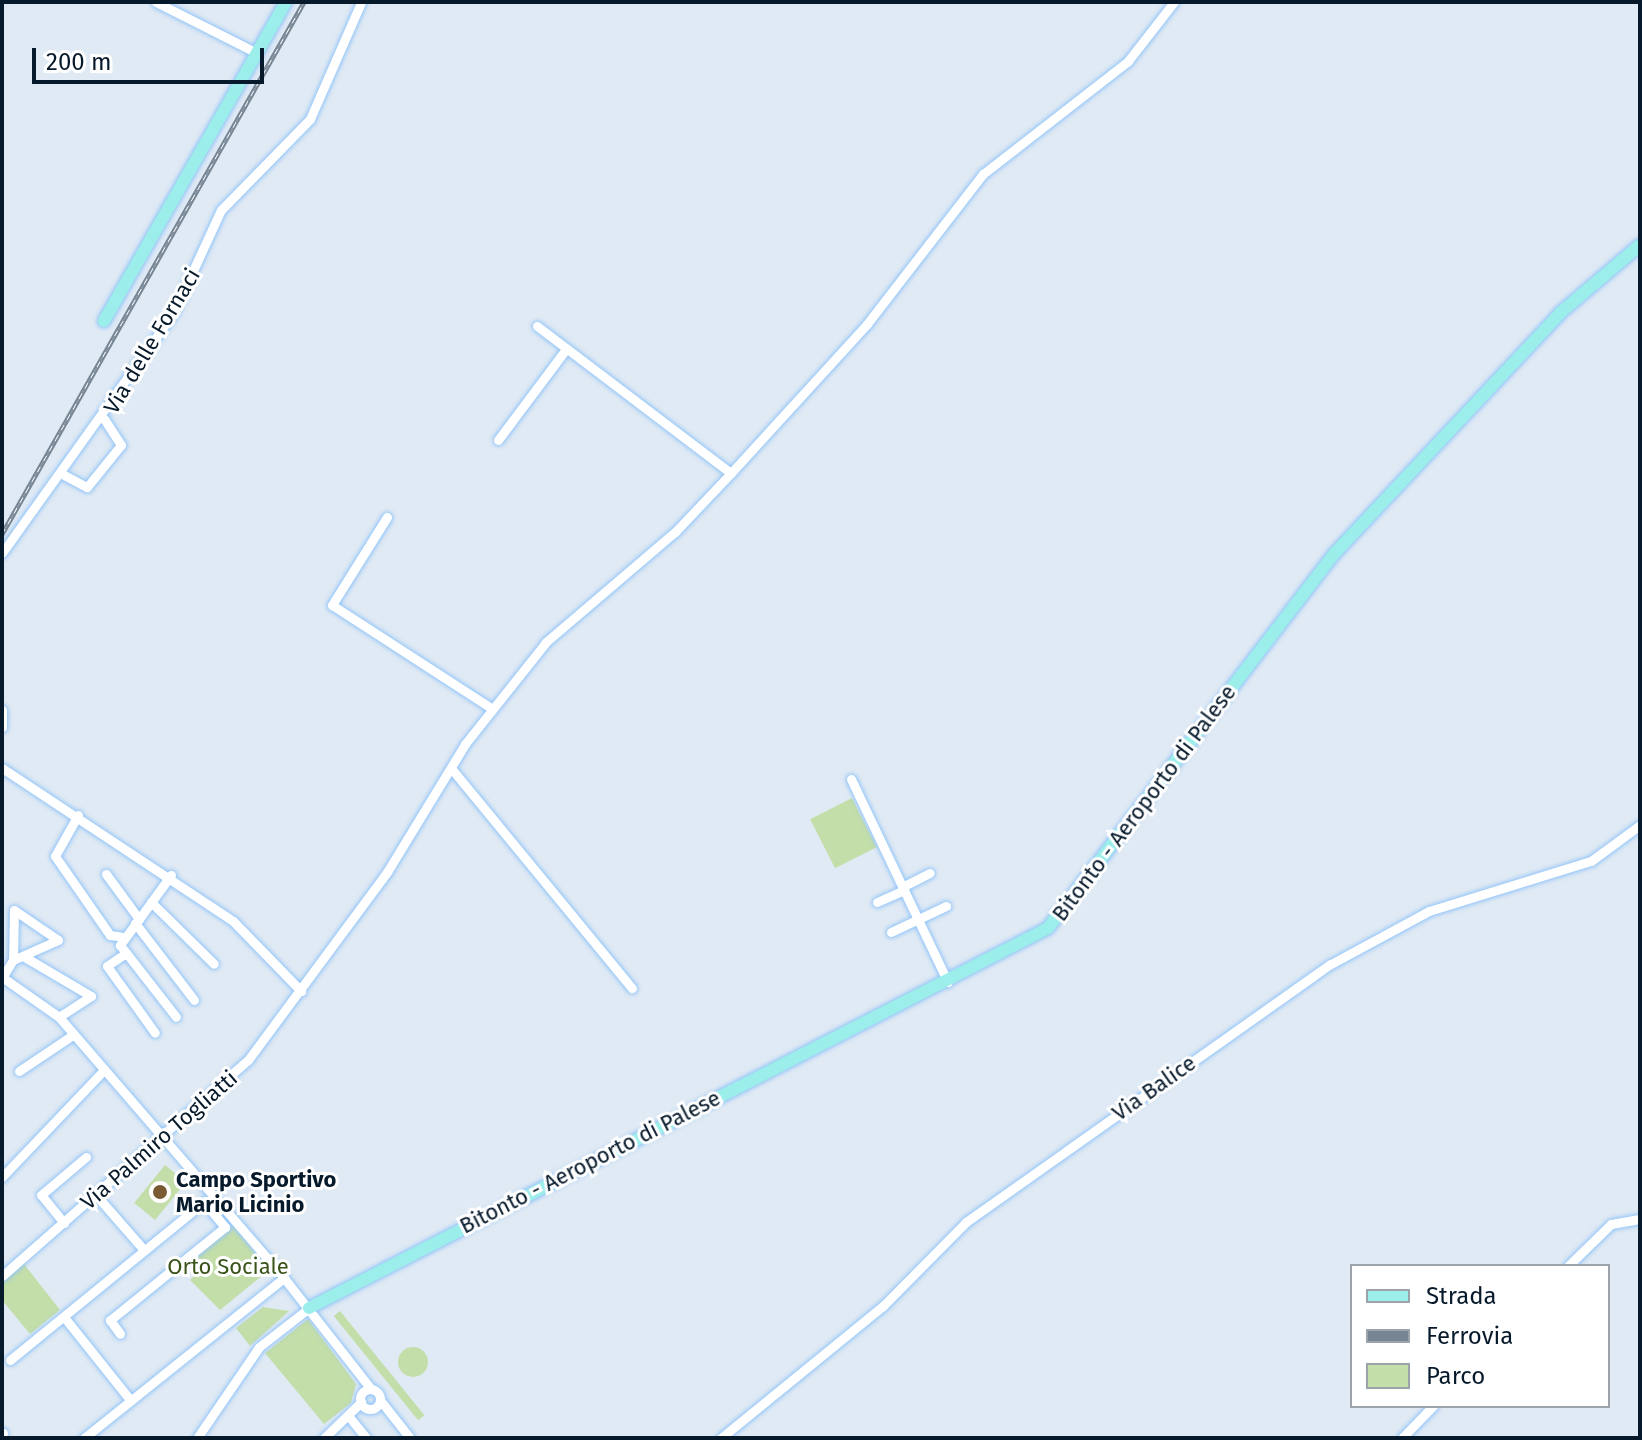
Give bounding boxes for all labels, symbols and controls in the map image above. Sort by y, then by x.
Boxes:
scale bar [36,32,268,82]
text: 200 m [46,48,112,76]
street label: Via delle Fornaci [98,264,206,418]
street label: Bitonto - Aeroporto di Palese [1046,680,1242,926]
street label: Via Balice [1107,1050,1201,1126]
street label: Via Palmiro Togliatti [75,1065,243,1215]
street label: Bitonto - Aeroporto di Palese [455,1085,725,1239]
place label: Campo Sportivo Mario Licinio [176,1166,336,1218]
marker: Campo Sportivo Mario Licinio [151,1183,169,1201]
park label: Orto Sociale [167,1254,289,1280]
legend [1350,1264,1610,1408]
text: Strada [1426,1282,1497,1310]
text: Ferrovia [1426,1322,1513,1350]
text: Parco [1426,1362,1485,1390]

